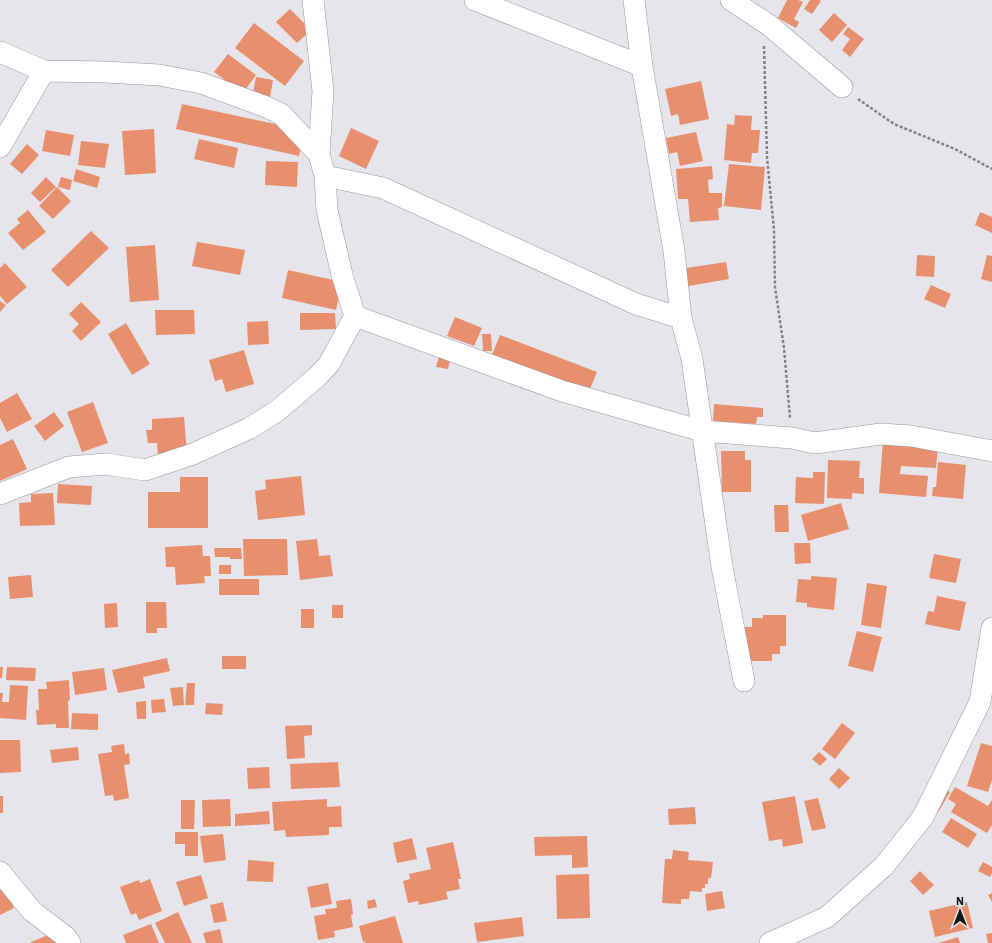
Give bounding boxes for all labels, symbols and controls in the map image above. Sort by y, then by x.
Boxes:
north arrow [940,891,980,931]
text: N [956,894,964,908]

